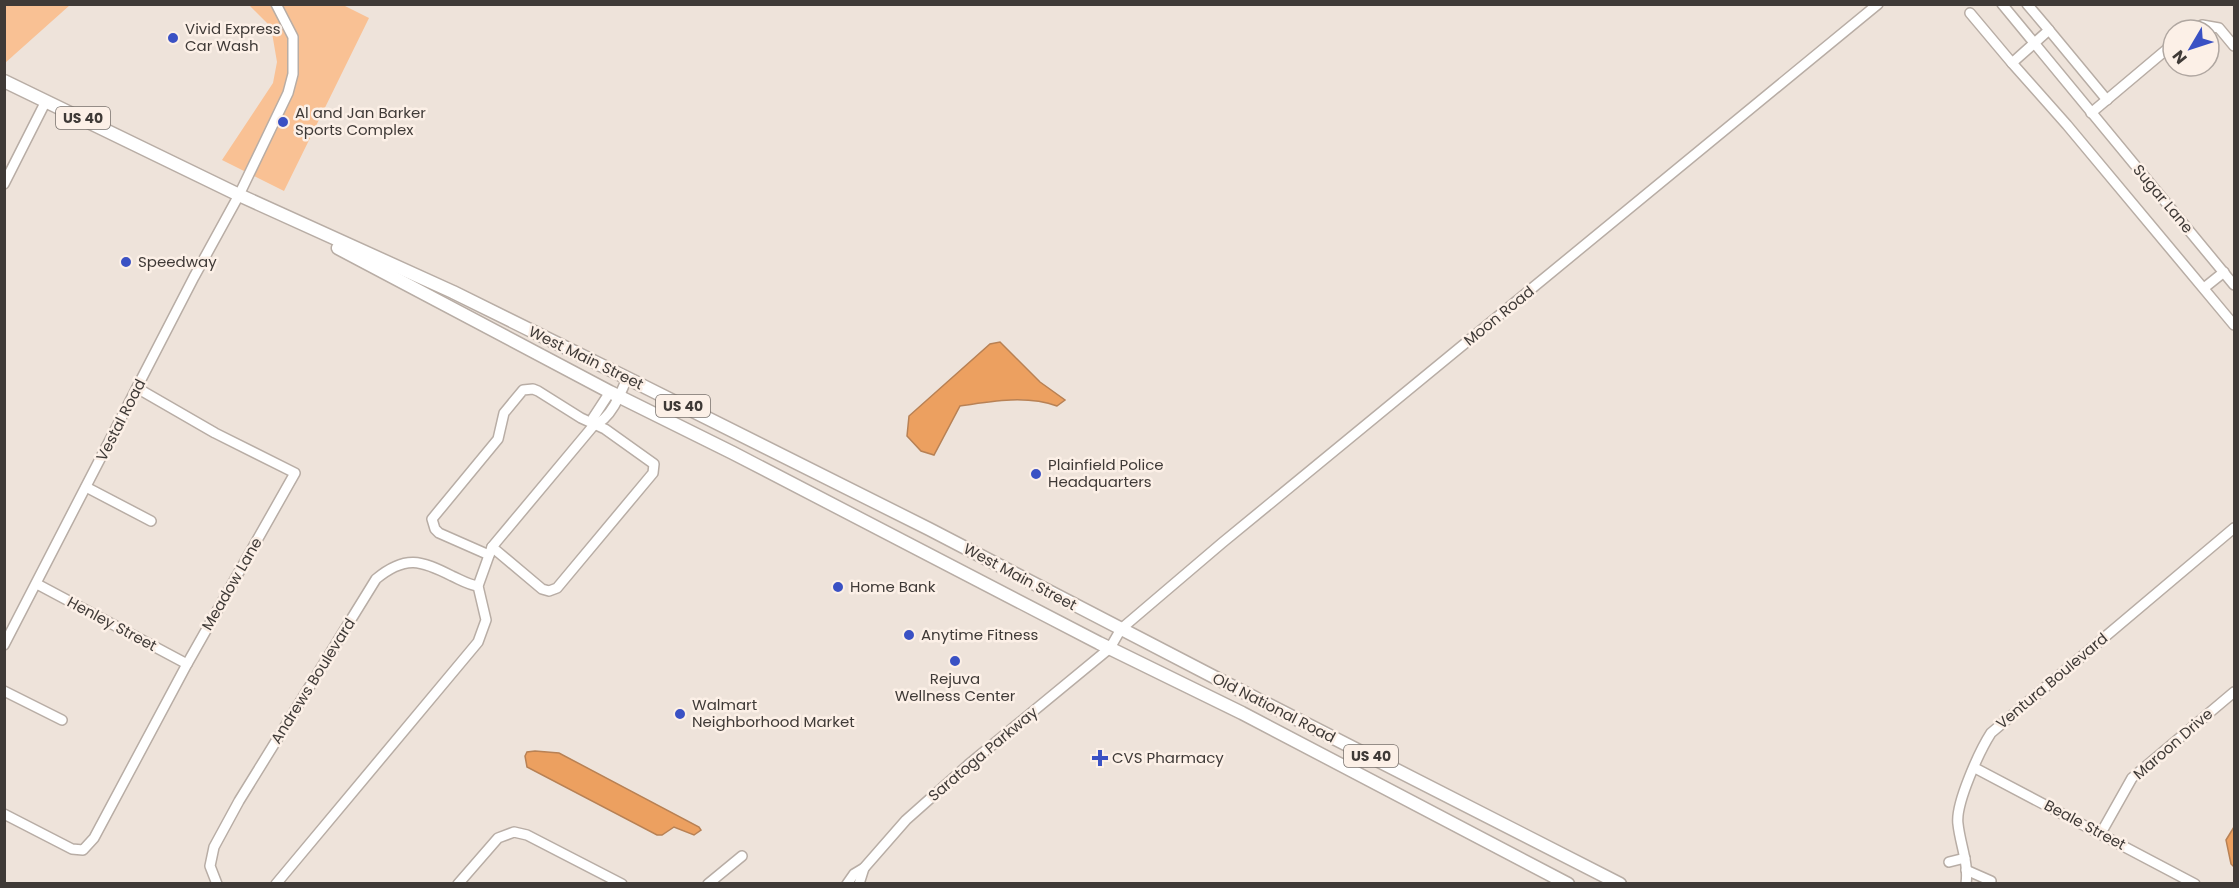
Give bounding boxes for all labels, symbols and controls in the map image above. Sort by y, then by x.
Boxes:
place label: Vivid Express Car Wash [185,18,281,56]
north arrow [2161,18,2221,78]
marker: Vivid Express Car Wash [166,31,180,45]
text: N [2167,45,2192,69]
place label: Al and Jan Barker Sports Complex [295,102,426,140]
road number: US 40 [56,107,110,129]
marker: Al and Jan Barker Sports Complex [276,115,290,129]
street label: Sugar Lane [2128,160,2198,238]
place label: Speedway [138,251,217,272]
marker: Speedway [119,255,133,269]
street label: Moon Road [1459,281,1538,350]
street label: West Main Street [525,321,647,394]
street label: Vestal Road [91,375,150,464]
road number: US 40 [656,395,710,417]
place label: Plainfield Police Headquarters [1048,454,1164,492]
marker: Plainfield Police Headquarters [1029,467,1043,481]
street label: Meadow Lane [196,534,267,634]
street label: West Main Street [960,538,1081,615]
place label: Home Bank [850,576,936,597]
marker: Home Bank [831,580,845,594]
street label: Henley Street [64,591,161,656]
street label: Andrews Boulevard [265,614,360,748]
place label: Anytime Fitness [921,624,1039,645]
marker: Anytime Fitness [902,628,916,642]
street label: Ventura Boulevard [1991,628,2112,734]
marker: Rejuva Wellness Center [948,654,962,668]
street label: Old National Road [1209,667,1339,748]
place label: Rejuva Wellness Center [895,668,1016,706]
place label: Walmart Neighborhood Market [692,694,855,732]
street label: Saratoga Parkway [923,701,1042,806]
street label: Maroon Drive [2128,703,2217,784]
marker: Walmart Neighborhood Market [673,707,687,721]
road number: US 40 [1344,745,1398,767]
place label: CVS Pharmacy [1112,747,1224,768]
marker: CVS Pharmacy [1093,751,1107,765]
street label: Beale Street [2041,794,2130,855]

